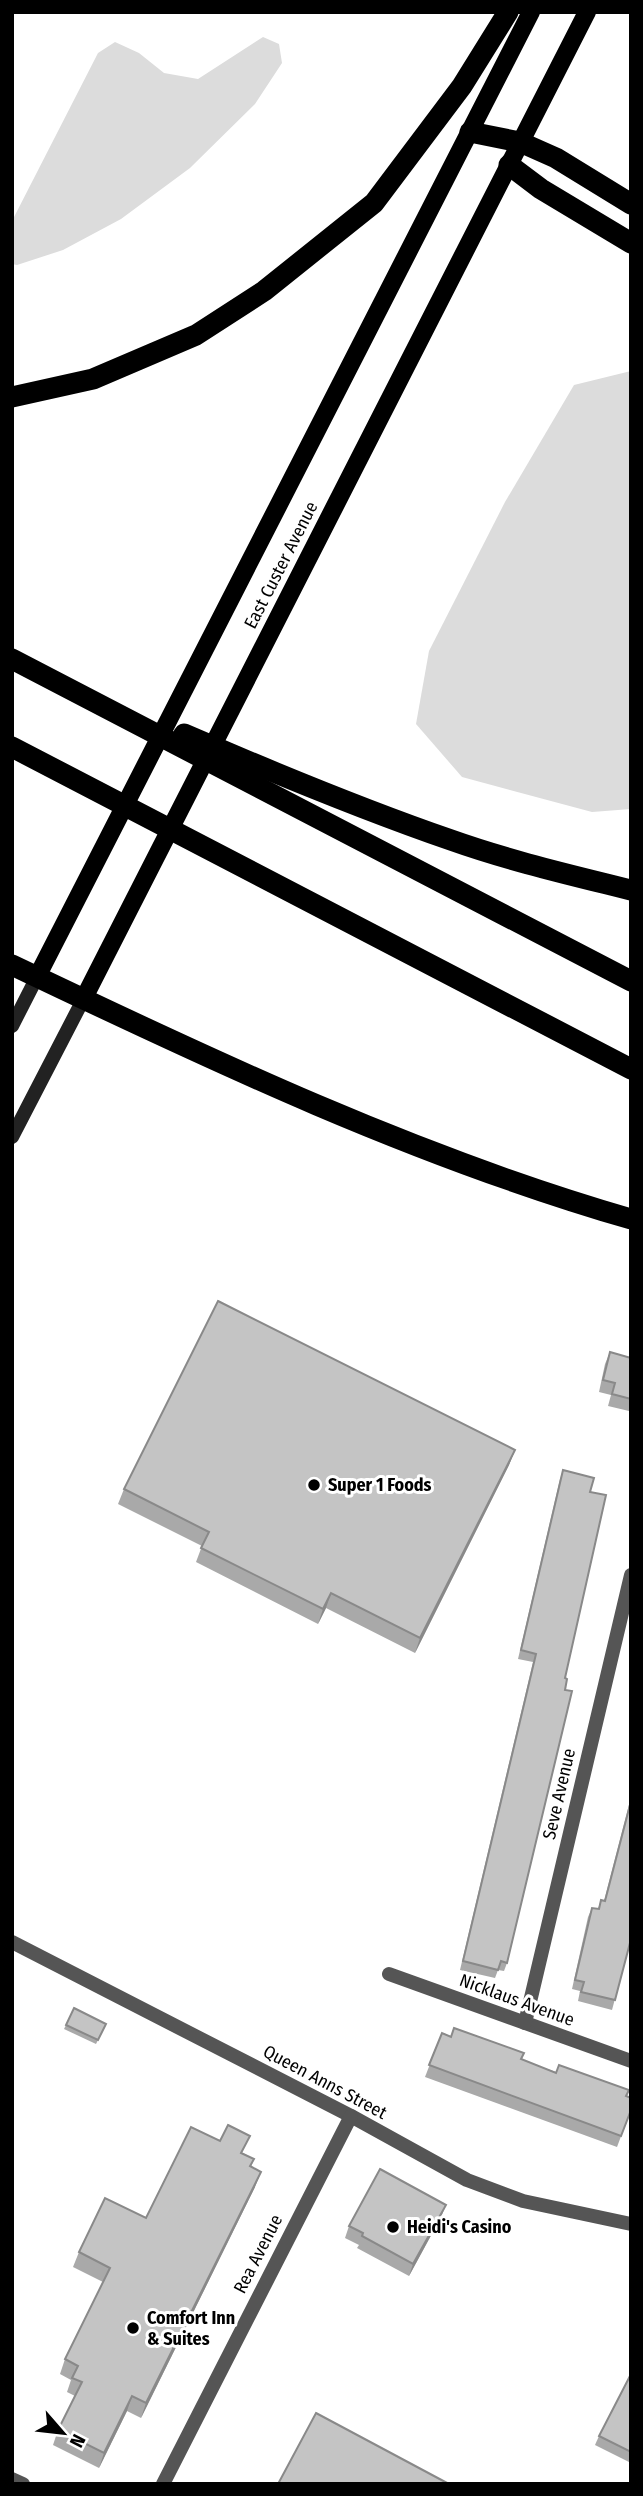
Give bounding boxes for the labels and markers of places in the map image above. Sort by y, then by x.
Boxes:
place label: Super 1 Foods [328,1474,432,1496]
marker: Super 1 Foods [306,1477,322,1493]
place label: Heidi's Casino [407,2216,512,2238]
marker: Heidi's Casino [385,2219,401,2235]
place label: Comfort Inn & Suites [147,2307,235,2350]
marker: Comfort Inn & Suites [125,2320,141,2336]

